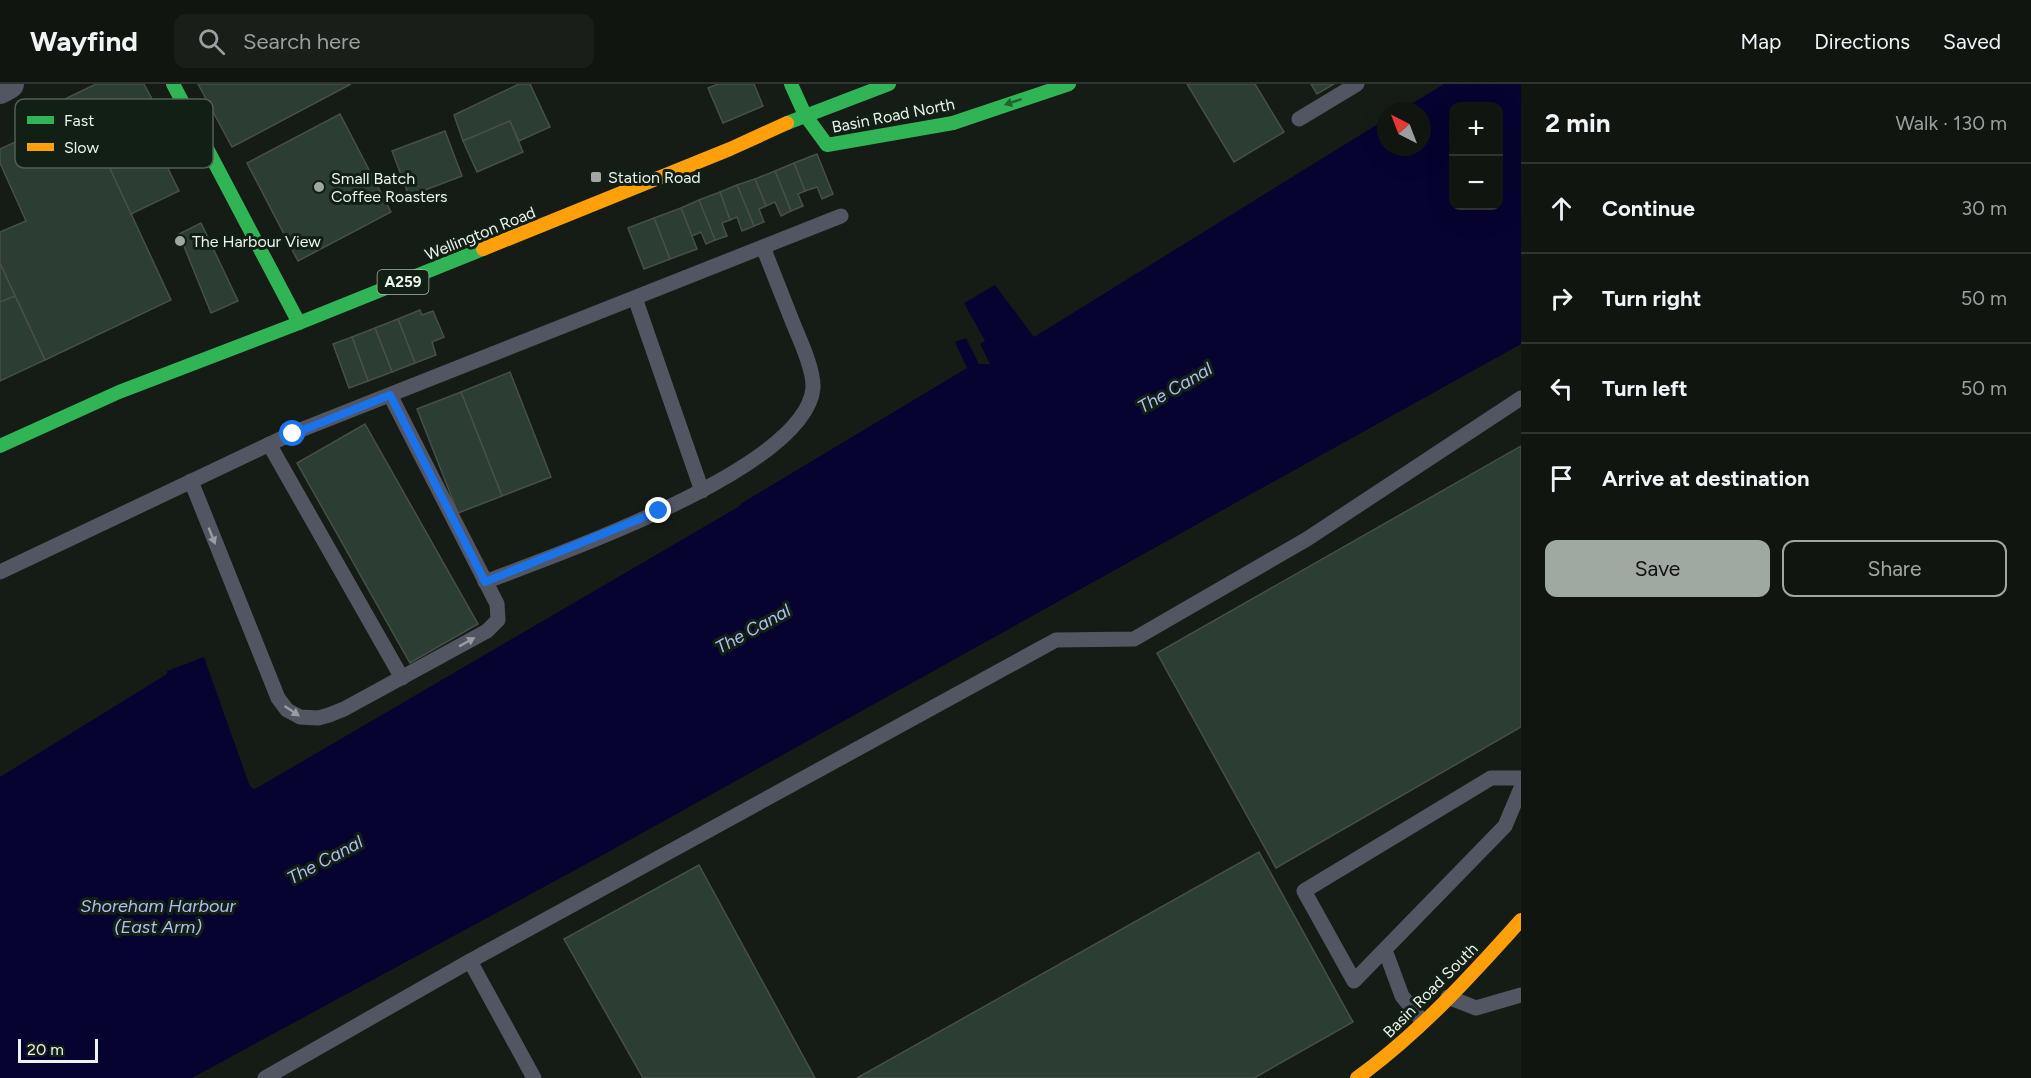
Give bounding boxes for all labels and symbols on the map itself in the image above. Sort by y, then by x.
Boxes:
street label: Basin Road North [830,94,956,137]
one-way arrow [1004,98,1022,108]
legend [15,99,213,168]
north arrow [1377,102,1431,156]
text: Fast [64,111,94,130]
text: Slow [64,138,99,157]
place label: Station Road [608,168,701,187]
place label: Small Batch Coffee Roasters [331,169,448,206]
marker: Station Road [589,170,603,184]
marker: Small Batch Coffee Roasters [312,180,326,194]
street label: Wellington Road [422,203,538,264]
place label: The Harbour View [192,232,321,251]
marker: The Harbour View [173,234,187,248]
road number: A259 [378,270,428,294]
water label: The Canal [1134,357,1217,418]
route start [279,420,305,446]
route end [645,497,671,523]
one-way arrow [208,527,218,545]
water label: The Canal [712,599,795,659]
one-way arrow [458,637,475,647]
one-way arrow [284,706,301,717]
water label: The Canal [283,830,367,889]
water label: Shoreham Harbour (East Arm) [80,895,237,938]
street label: Basin Road South [1379,939,1482,1042]
scale bar [18,1036,98,1064]

